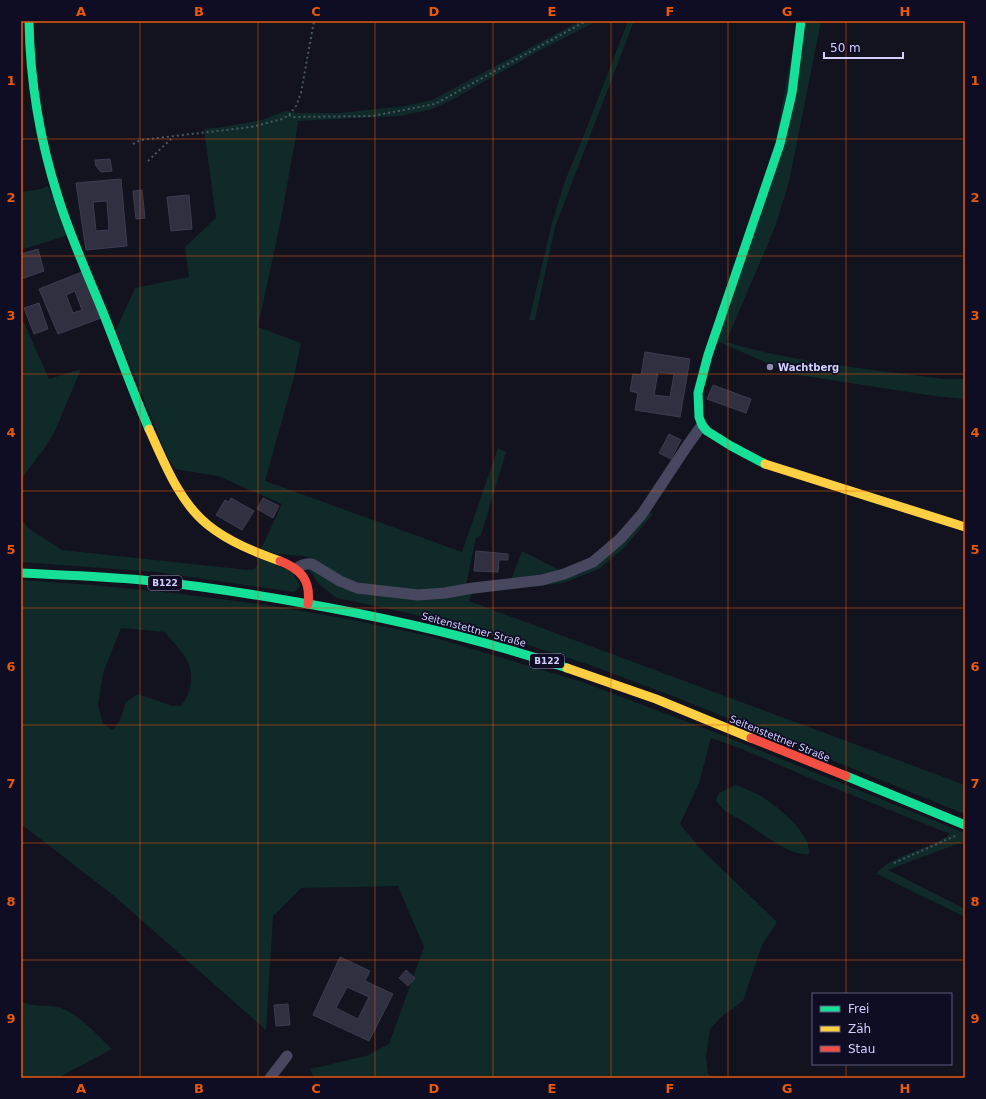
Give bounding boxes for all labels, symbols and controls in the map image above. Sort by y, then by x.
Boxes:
text: A [76,4,86,19]
text: B [194,4,204,19]
text: C [311,4,321,19]
text: D [429,4,440,19]
text: E [548,4,556,19]
text: F [666,4,674,19]
text: G [782,4,792,19]
text: H [900,4,910,19]
scale bar [824,34,903,60]
text: 50 m [830,41,861,55]
text: 1 [6,73,16,88]
text: 1 [970,73,980,88]
text: 2 [6,190,16,205]
text: 2 [970,190,980,205]
text: 3 [6,308,16,323]
text: 3 [970,308,980,323]
marker: Wachtberg [765,362,775,372]
place label: Wachtberg [778,362,839,373]
text: 4 [6,425,16,440]
text: 4 [970,425,980,440]
text: 5 [6,542,16,557]
text: 5 [970,542,980,557]
road number: B122 [148,576,182,590]
street label: Seitenstettner Straße [420,610,527,649]
road number: B122 [530,654,564,668]
text: 6 [6,659,16,674]
text: 6 [970,659,980,674]
street label: Seitenstettner Straße [728,713,832,764]
text: 7 [6,776,16,791]
text: 7 [970,776,980,791]
text: 8 [6,894,16,909]
text: 8 [970,894,980,909]
legend [812,993,952,1065]
text: Frei [848,1002,869,1016]
text: 9 [6,1011,16,1026]
text: 9 [970,1011,980,1026]
text: Zäh [848,1022,871,1036]
text: Stau [848,1042,875,1056]
text: A [76,1081,86,1096]
text: B [194,1081,204,1096]
text: C [311,1081,321,1096]
text: D [429,1081,440,1096]
text: E [548,1081,556,1096]
text: F [666,1081,674,1096]
text: G [782,1081,792,1096]
text: H [900,1081,910,1096]

